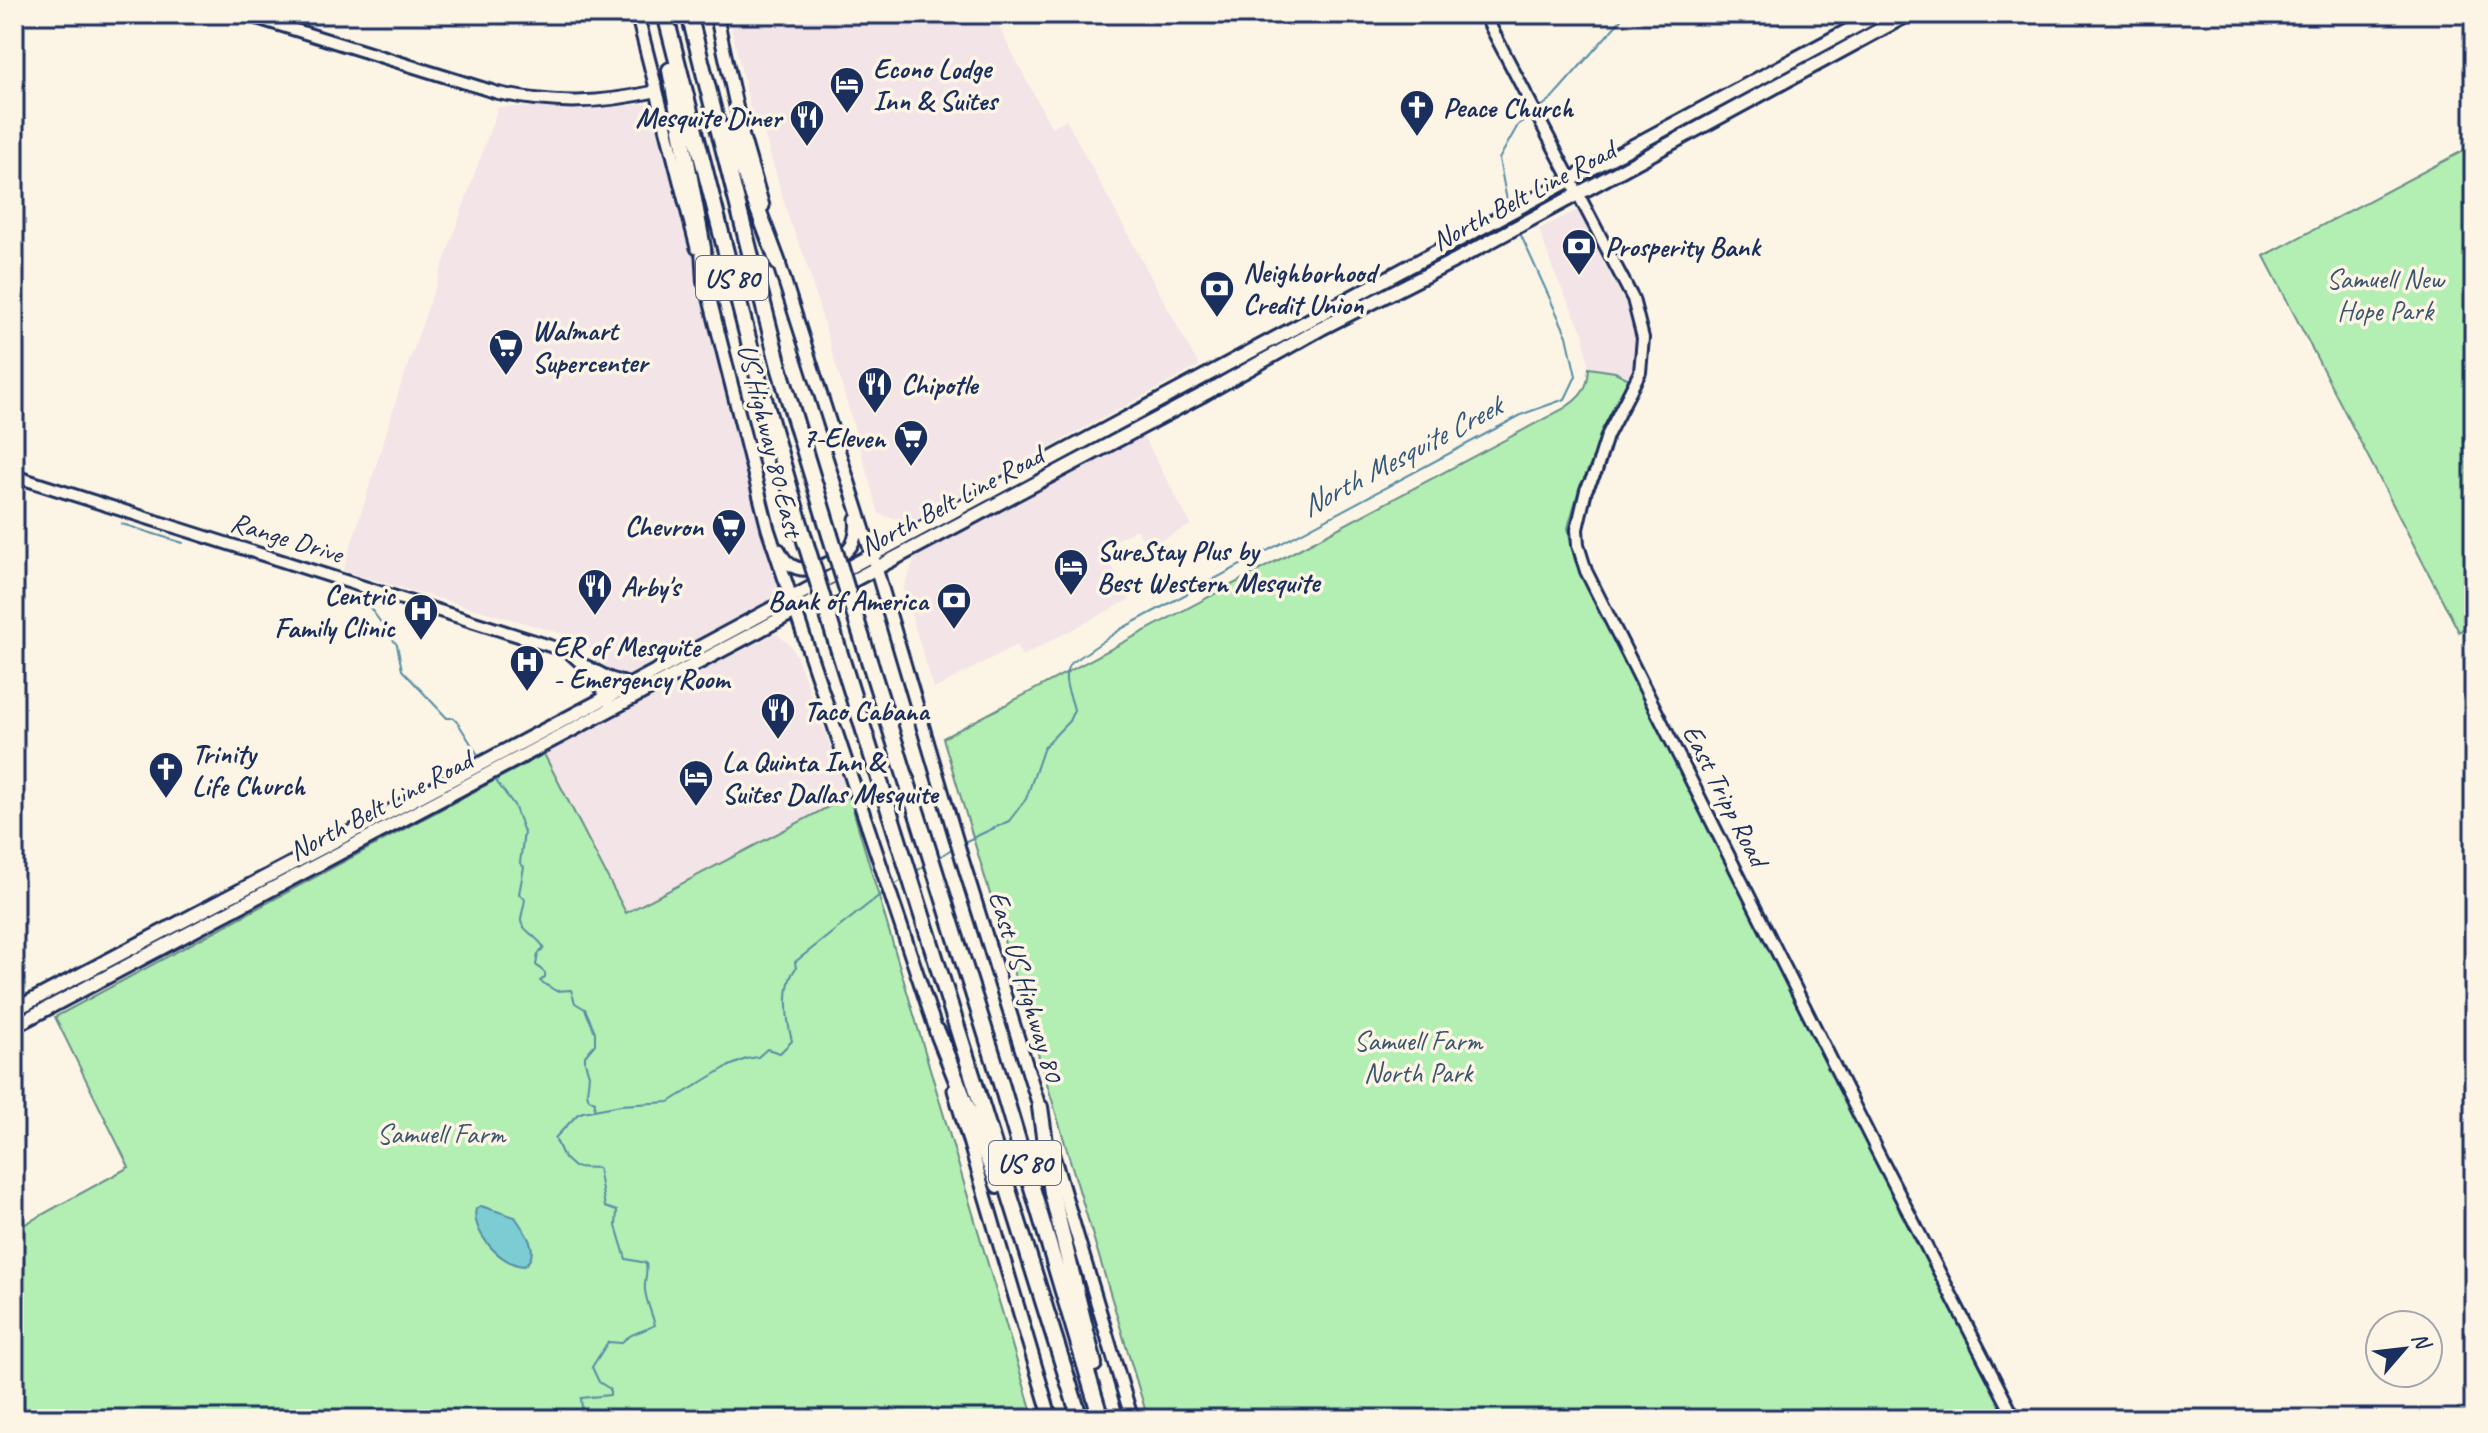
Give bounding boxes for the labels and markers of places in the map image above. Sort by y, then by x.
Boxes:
place label: Econo Lodge Inn & Suites [873,51,1000,118]
hotel icon: Econo Lodge Inn & Suites [828,65,866,115]
church icon: Peace Church [1398,88,1436,138]
place label: Peace Church [1443,90,1574,125]
restaurant icon: Mesquite Diner [788,98,826,148]
place label: Mesquite Diner [635,100,784,135]
bank icon: Prosperity Bank [1560,227,1598,277]
place label: Prosperity Bank [1605,229,1762,264]
place label: Neighborhood Credit Union [1243,255,1380,322]
bank icon: Neighborhood Credit Union [1198,269,1236,319]
place label: Walmart Supercenter [532,313,650,380]
supermarket icon: Walmart Supercenter [487,327,525,377]
restaurant icon: Chipotle [856,365,894,415]
place label: Chipotle [901,367,980,402]
supermarket icon: 7-Eleven [892,418,930,468]
place label: 7-Eleven [803,420,887,455]
supermarket icon: Chevron [710,507,748,557]
place label: Chevron [625,509,704,544]
place label: SureStay Plus by Best Western Mesquite [1097,533,1322,600]
hotel icon: SureStay Plus by Best Western Mesquite [1052,547,1090,597]
restaurant icon: Arby's [576,567,614,617]
place label: Arby's [621,569,683,604]
place label: Centric Family Clinic [275,578,397,645]
bank icon: Bank of America [935,581,973,631]
place label: Bank of America [768,583,931,618]
hospital icon: Centric Family Clinic [402,592,440,642]
place label: ER of Mesquite - Emergency Room [553,629,732,696]
hospital icon: ER of Mesquite - Emergency Room [508,643,546,693]
restaurant icon: Taco Cabana [759,691,797,741]
place label: Taco Cabana [804,693,931,728]
place label: Trinity Life Church [192,736,306,803]
place label: La Quinta Inn & Suites Dallas Mesquite [722,744,940,811]
church icon: Trinity Life Church [147,750,185,800]
hotel icon: La Quinta Inn & Suites Dallas Mesquite [677,758,715,808]

